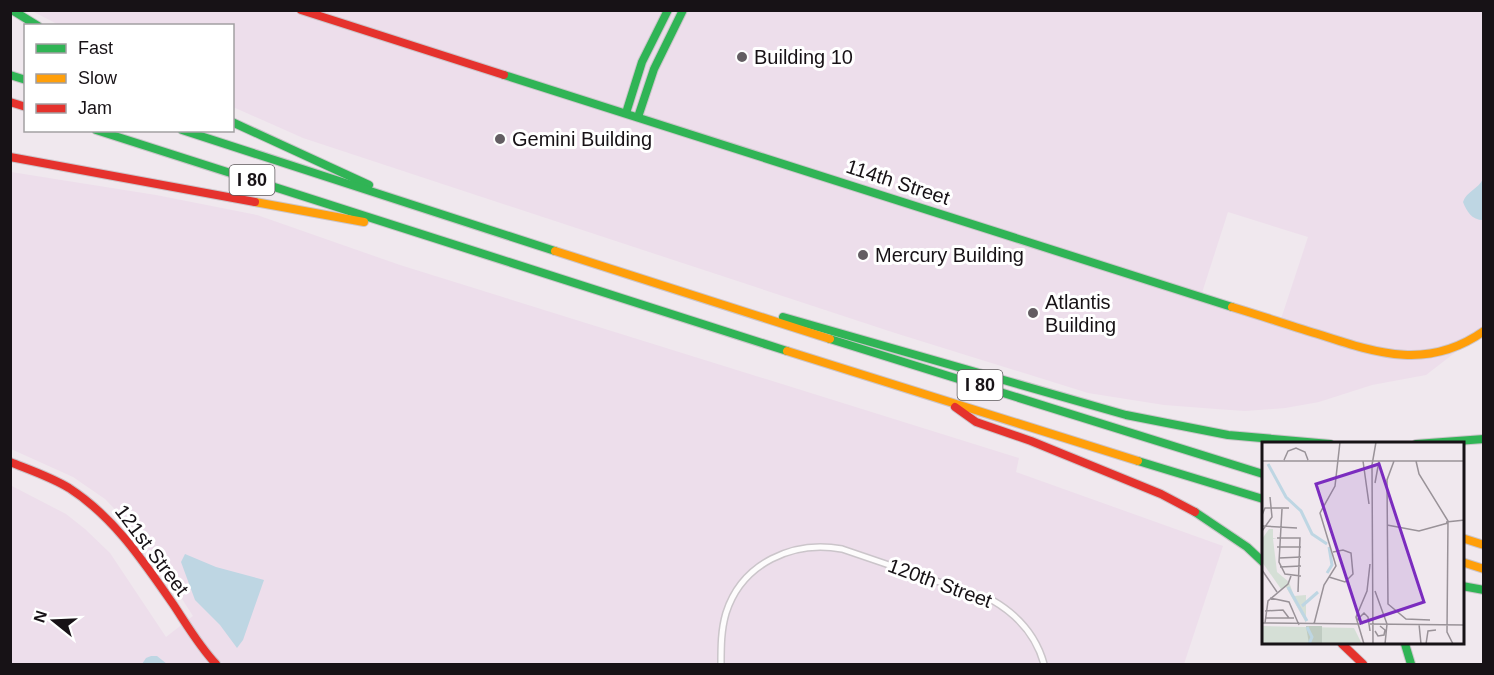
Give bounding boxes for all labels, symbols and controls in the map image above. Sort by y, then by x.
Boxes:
legend [24,24,234,132]
text: Fast [78,38,113,58]
place label: Building 10 [754,46,853,68]
marker: Building 10 [735,50,749,64]
text: Slow [78,68,118,88]
text: Jam [78,98,112,118]
place label: Gemini Building [512,128,652,150]
marker: Gemini Building [493,132,507,146]
street label: 114th Street [843,155,953,209]
road number: I 80 [230,165,274,195]
place label: Mercury Building [875,244,1024,266]
marker: Mercury Building [856,248,870,262]
place label: Atlantis Building [1045,291,1116,336]
marker: Atlantis Building [1026,306,1040,320]
road number: I 80 [958,370,1002,400]
inset map [1262,442,1464,645]
street label: 121st Street [111,500,194,600]
street label: 120th Street [885,554,995,612]
north arrow [24,591,84,651]
text: N [30,608,50,625]

